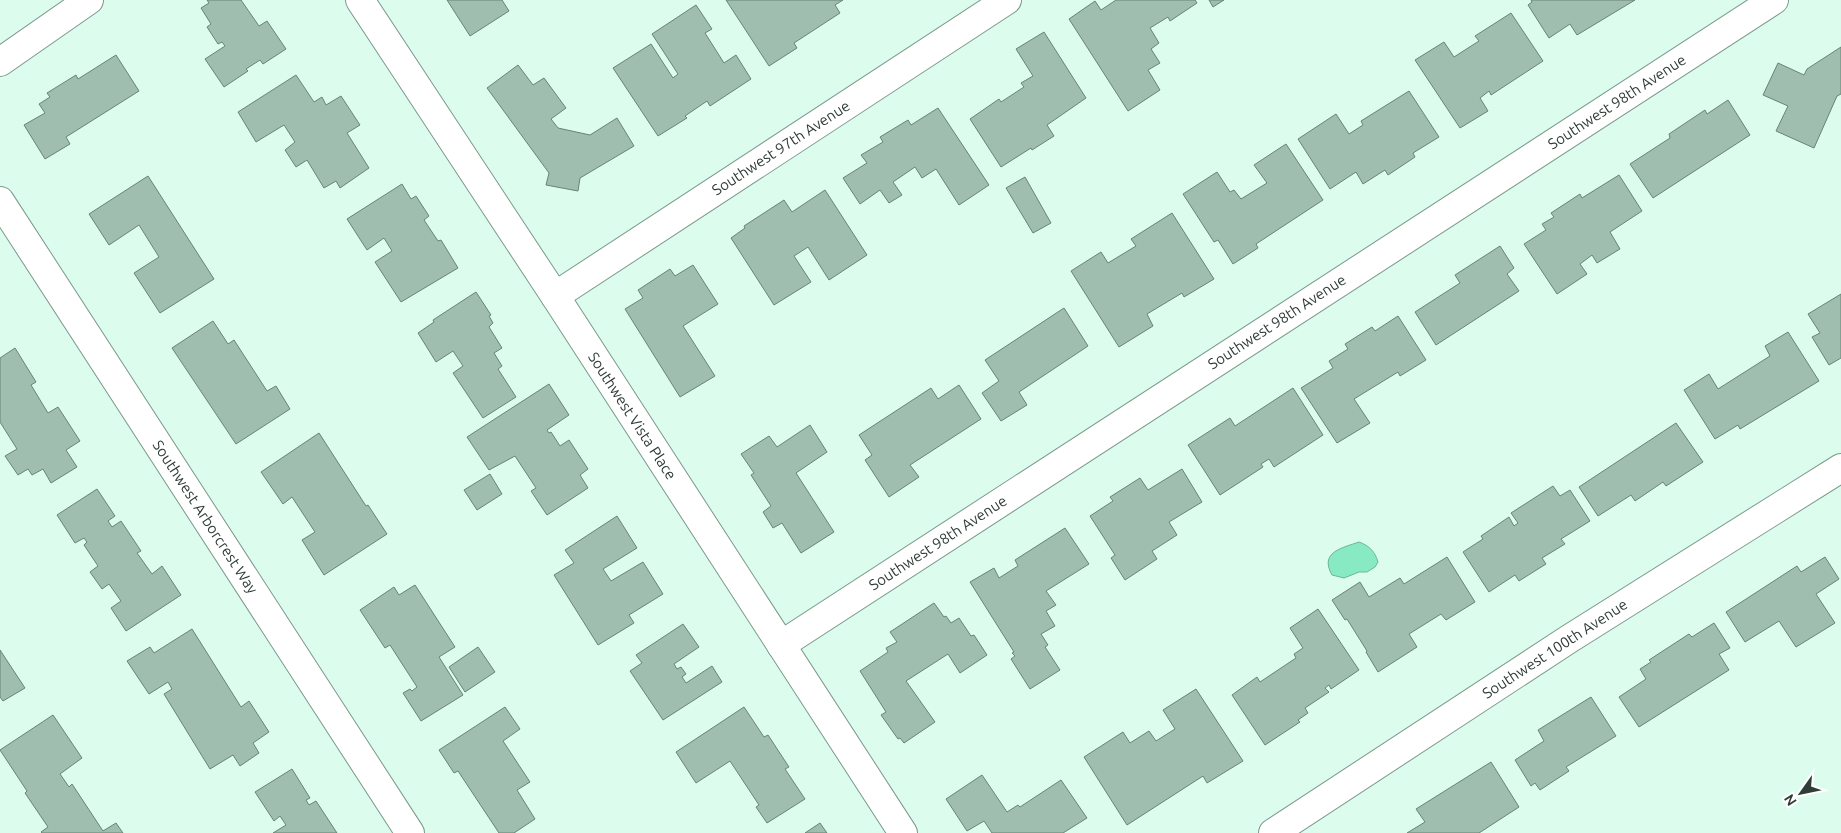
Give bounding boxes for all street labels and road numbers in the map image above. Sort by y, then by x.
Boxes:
street label: Southwest 98th Avenue [1545,51,1689,152]
street label: Southwest 97th Avenue [709,97,853,198]
street label: Southwest 98th Avenue [1205,271,1349,372]
street label: Southwest Vista Place [585,349,680,483]
street label: Southwest Arborcrest Way [149,437,261,597]
street label: Southwest 98th Avenue [866,492,1010,593]
street label: Southwest 100th Avenue [1479,595,1630,702]

